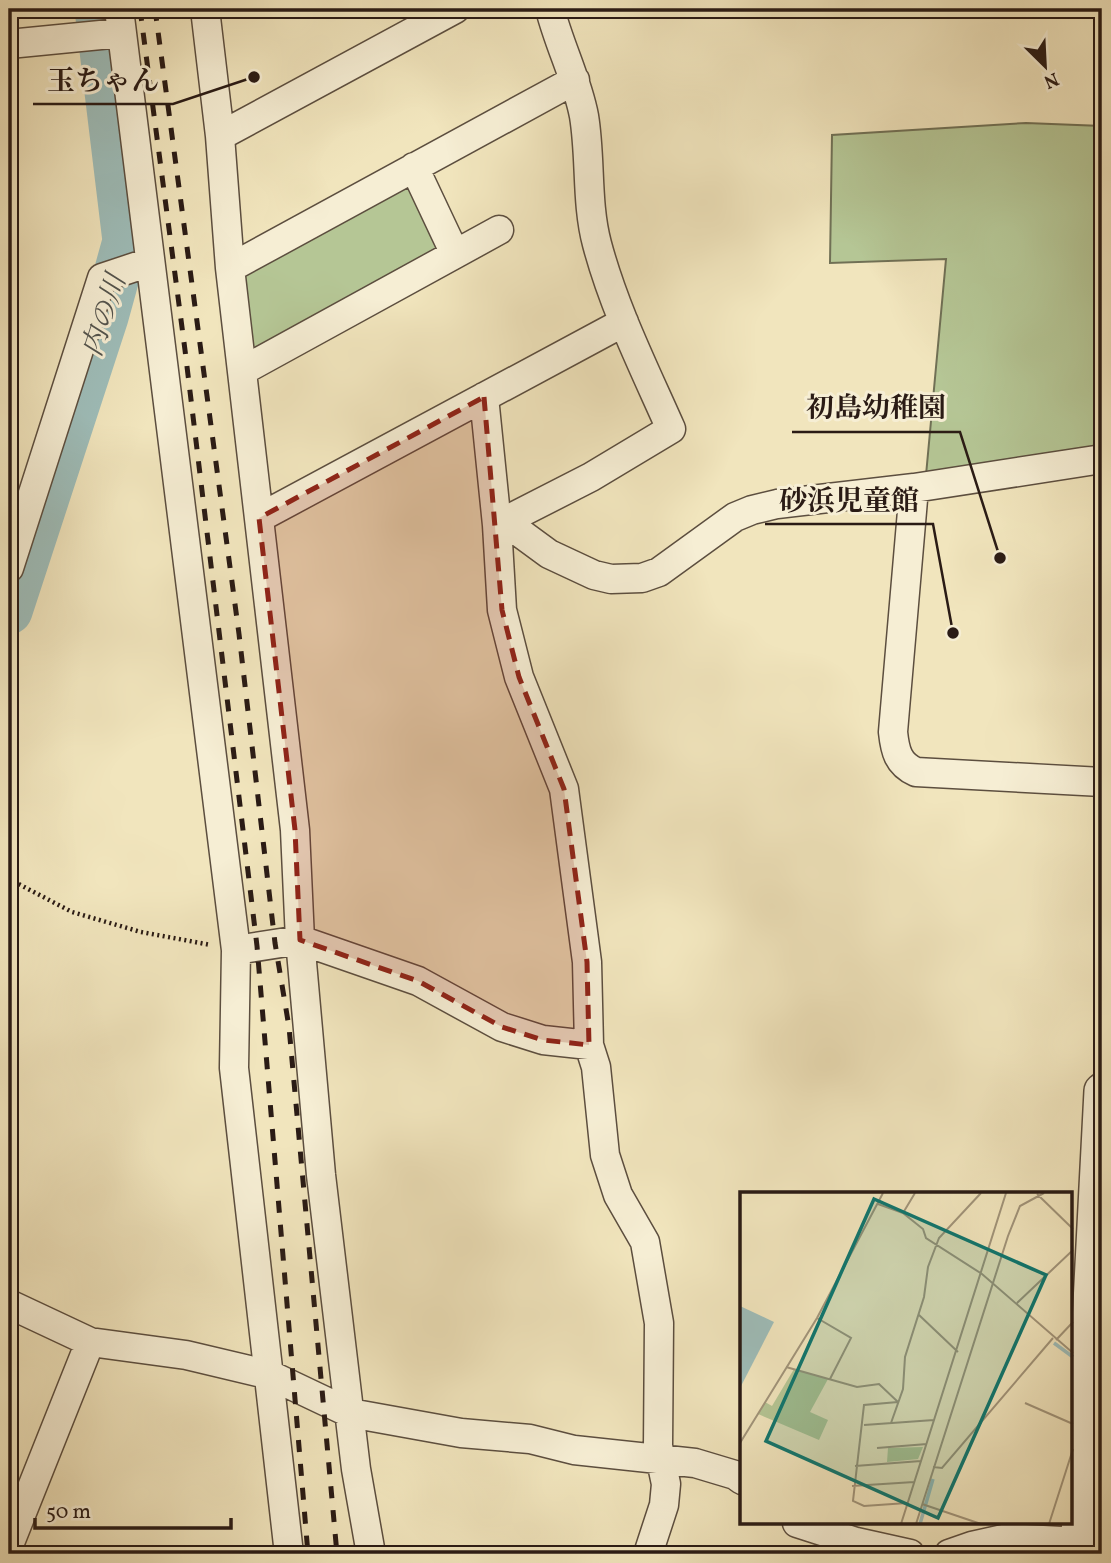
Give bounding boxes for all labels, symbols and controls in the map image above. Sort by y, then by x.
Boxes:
north arrow [1010,32,1080,102]
callout: 玉ちゃん [33,55,173,104]
text: 玉ちゃん [47,63,159,102]
text: N [1039,65,1063,94]
water label: 内の川 [74,267,138,362]
callout: 初島幼稚園 [792,383,960,432]
text: 初島幼稚園 [806,390,946,429]
callout: 砂浜児童館 [765,475,933,524]
text: 砂浜児童館 [779,483,919,522]
inset map [740,1192,1072,1524]
scale bar [35,1486,231,1530]
text: 50 m [46,1498,91,1527]

